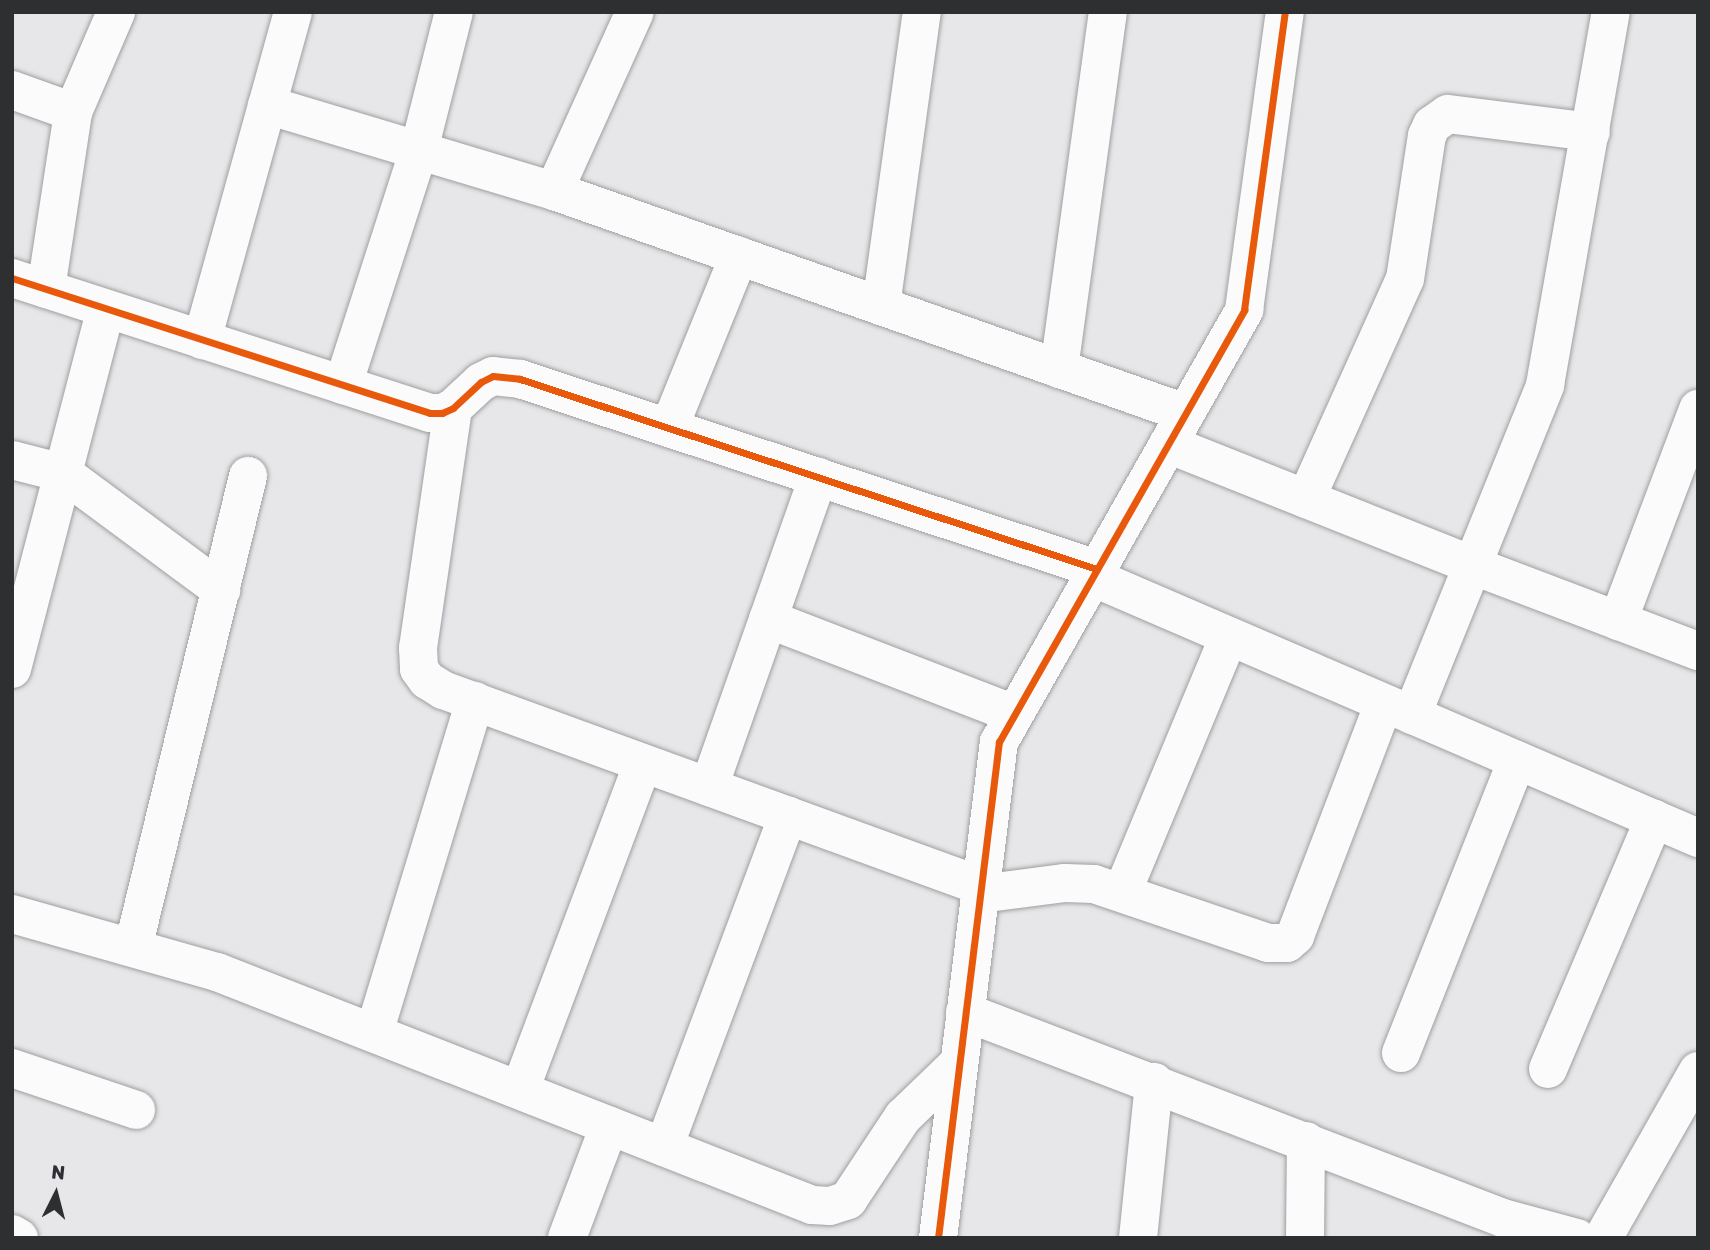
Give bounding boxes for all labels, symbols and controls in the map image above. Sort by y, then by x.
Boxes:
north arrow [21,1159,91,1229]
text: N [50,1160,66,1185]

